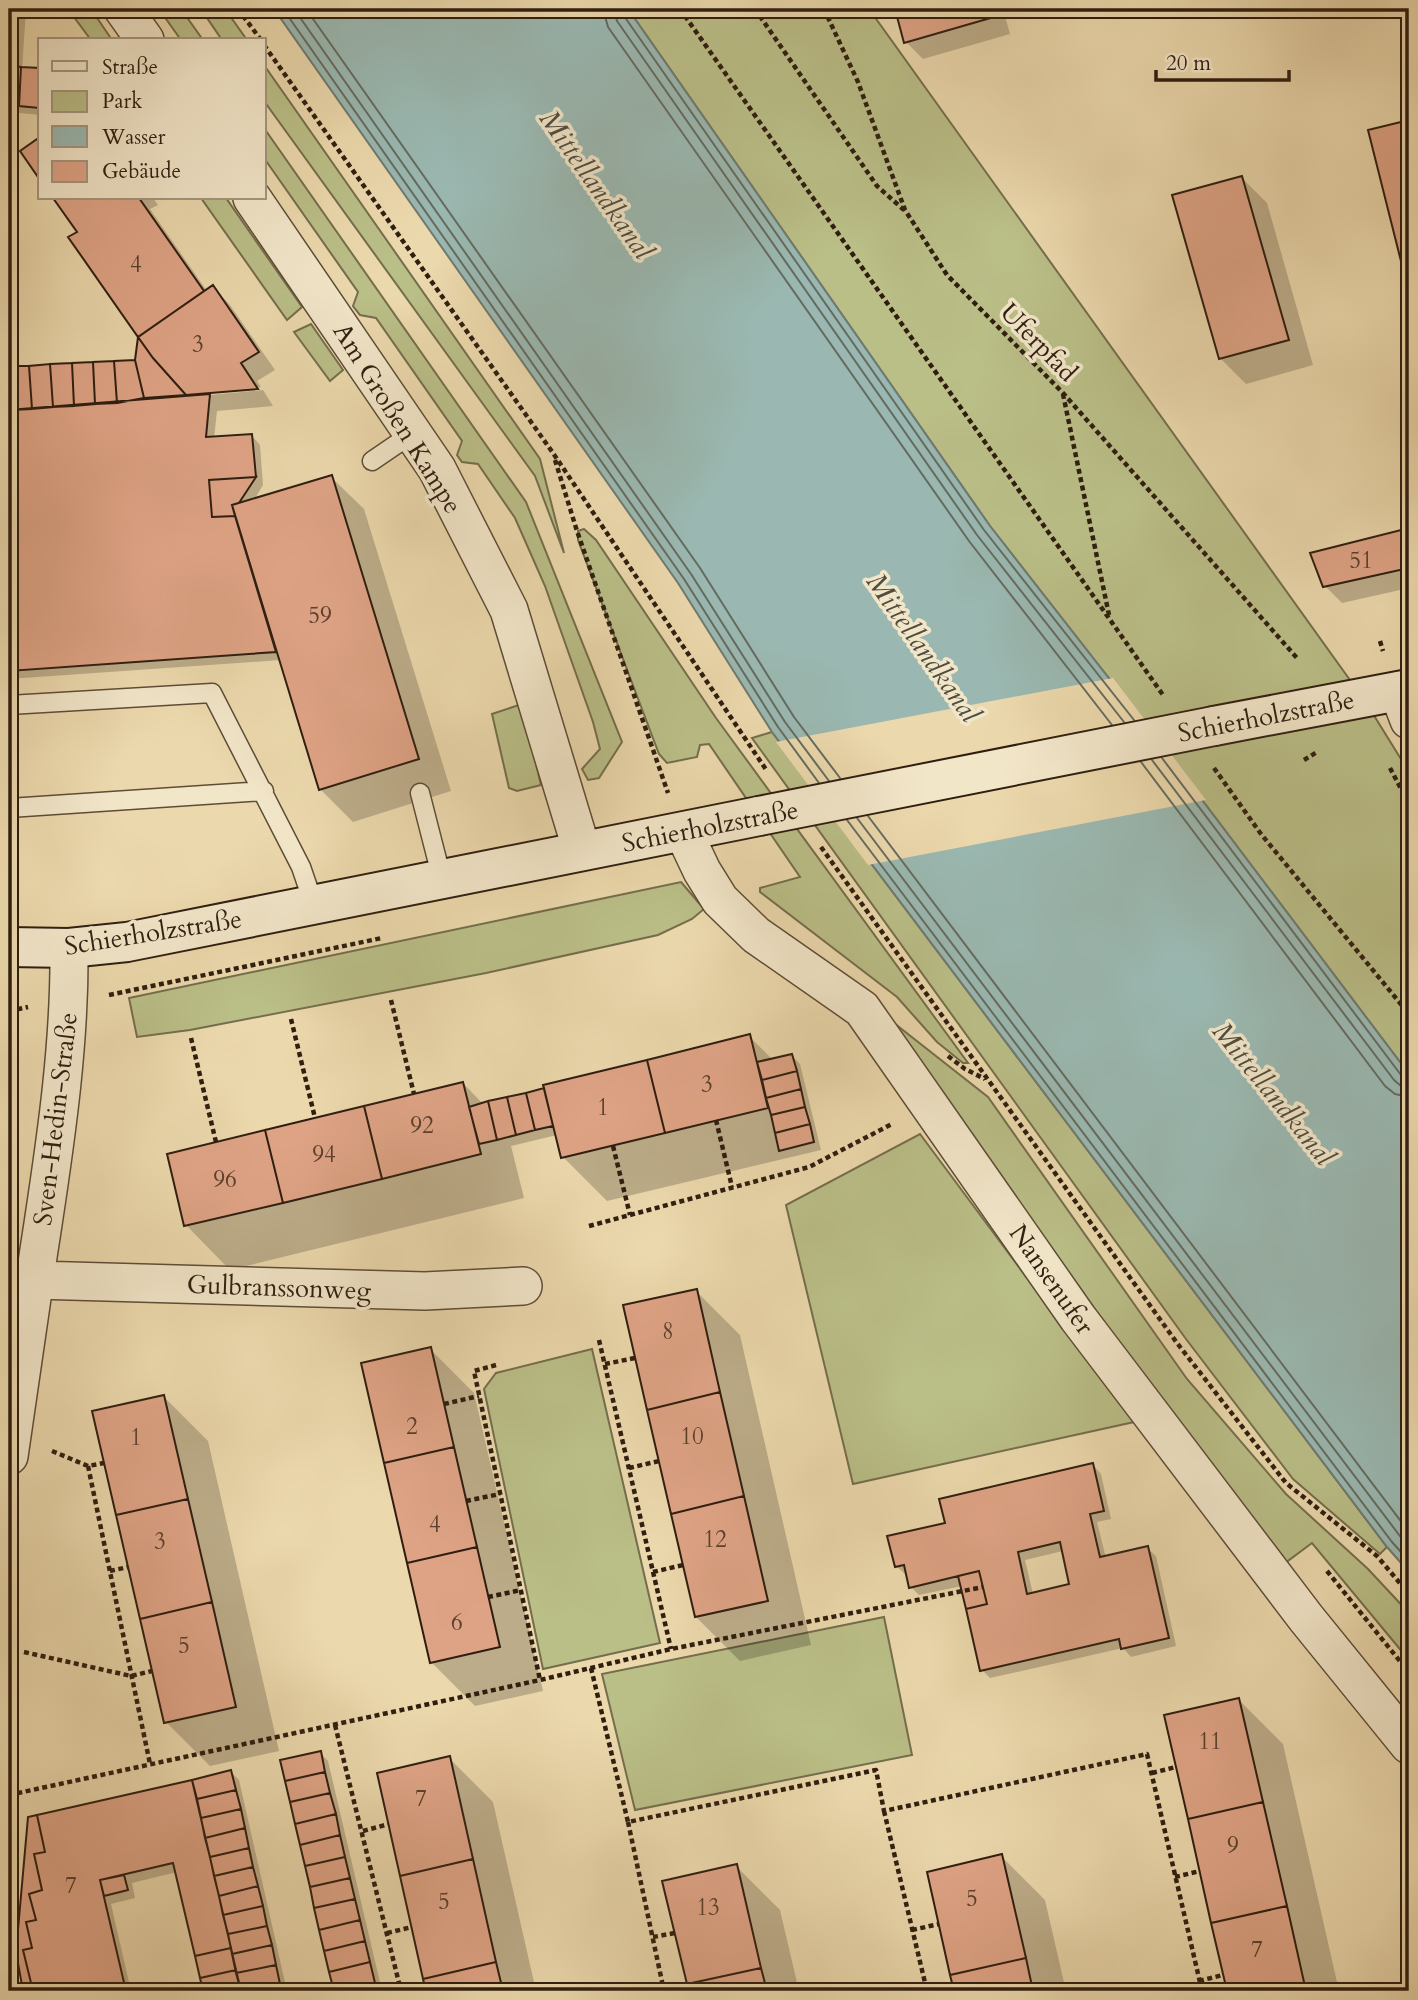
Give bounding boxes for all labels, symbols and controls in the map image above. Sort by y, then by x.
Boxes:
legend [38,38,266,200]
scale bar [1156,38,1288,82]
text: 20 m [1166,49,1211,78]
text: Straße [102,53,158,82]
text: Park [102,87,143,116]
water label: Mittellandkanal [530,102,663,268]
text: Wasser [101,123,166,152]
text: Gebäude [102,157,181,186]
house number: 4 [130,249,142,280]
street label: Uferpfad [992,295,1085,390]
street label: Am Großen Kampe [325,316,470,520]
house number: 3 [192,329,204,360]
house number: 51 [1349,545,1373,576]
water label: Mittellandkanal [857,565,990,731]
house number: 59 [308,600,332,631]
street label: Schierholzstraße [1175,682,1357,751]
street label: Schierholzstraße [619,792,801,861]
street label: Schierholzstraße [62,901,244,964]
street label: Sven-Hedin-Straße [25,1010,86,1228]
water label: Mittellandkanal [1203,1014,1344,1175]
house number: 3 [701,1069,713,1100]
house number: 1 [597,1092,609,1123]
house number: 92 [410,1110,434,1141]
house number: 94 [312,1139,336,1170]
house number: 96 [213,1164,237,1195]
street label: Nansenufer [1001,1217,1103,1342]
street label: Gulbranssonweg [186,1267,372,1308]
house number: 8 [662,1316,674,1347]
house number: 2 [406,1411,418,1442]
house number: 10 [680,1421,704,1452]
house number: 1 [130,1422,142,1453]
house number: 4 [429,1509,441,1540]
house number: 12 [703,1524,727,1555]
house number: 3 [154,1526,166,1557]
house number: 6 [451,1607,463,1638]
house number: 5 [178,1630,190,1661]
house number: 11 [1198,1726,1222,1757]
house number: 7 [415,1783,427,1814]
house number: 9 [1227,1830,1239,1861]
house number: 7 [65,1870,77,1901]
house number: 5 [966,1883,978,1914]
house number: 5 [438,1886,450,1917]
house number: 13 [696,1892,720,1923]
house number: 7 [1251,1934,1263,1965]

